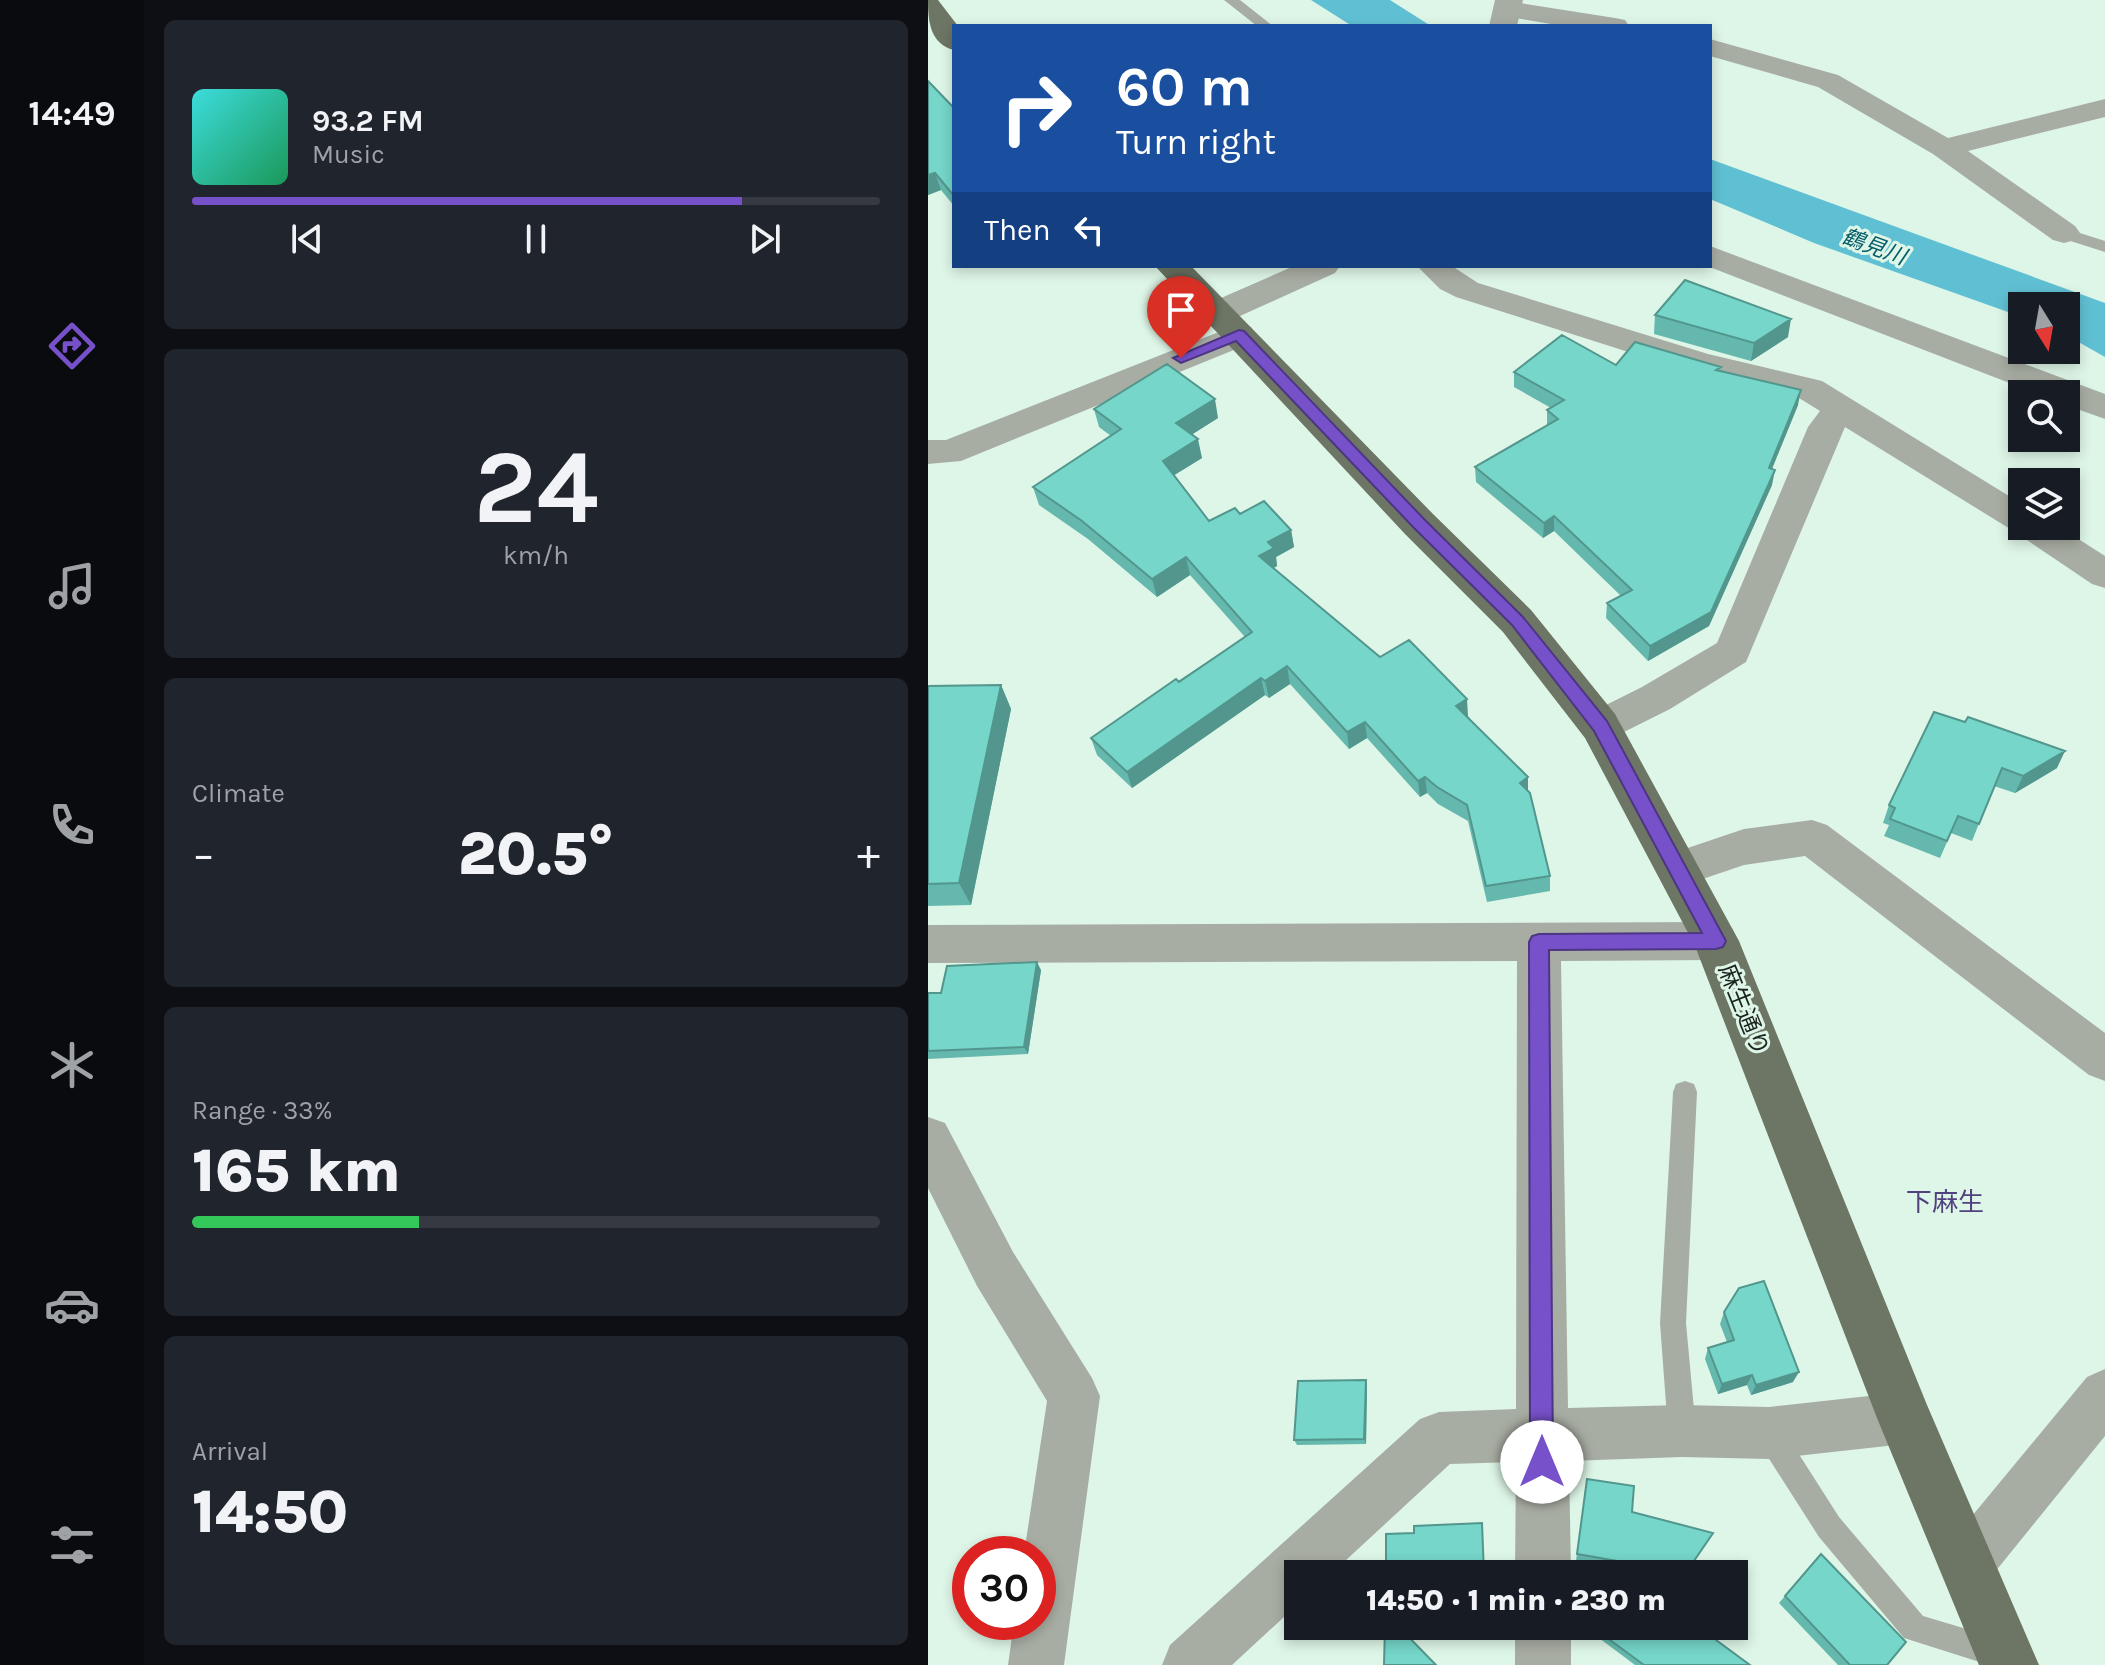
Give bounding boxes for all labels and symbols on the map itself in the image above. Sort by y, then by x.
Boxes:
water label: 鶴見川 [1839,223,1911,271]
pin [1147,276,1215,358]
north arrow [2008,292,2080,364]
street label: 麻生通り [1713,960,1775,1060]
district label: 下麻生 [1906,1187,1984,1218]
position arrow [1500,1420,1584,1504]
speed limit sign: 30 [952,1536,1056,1640]

